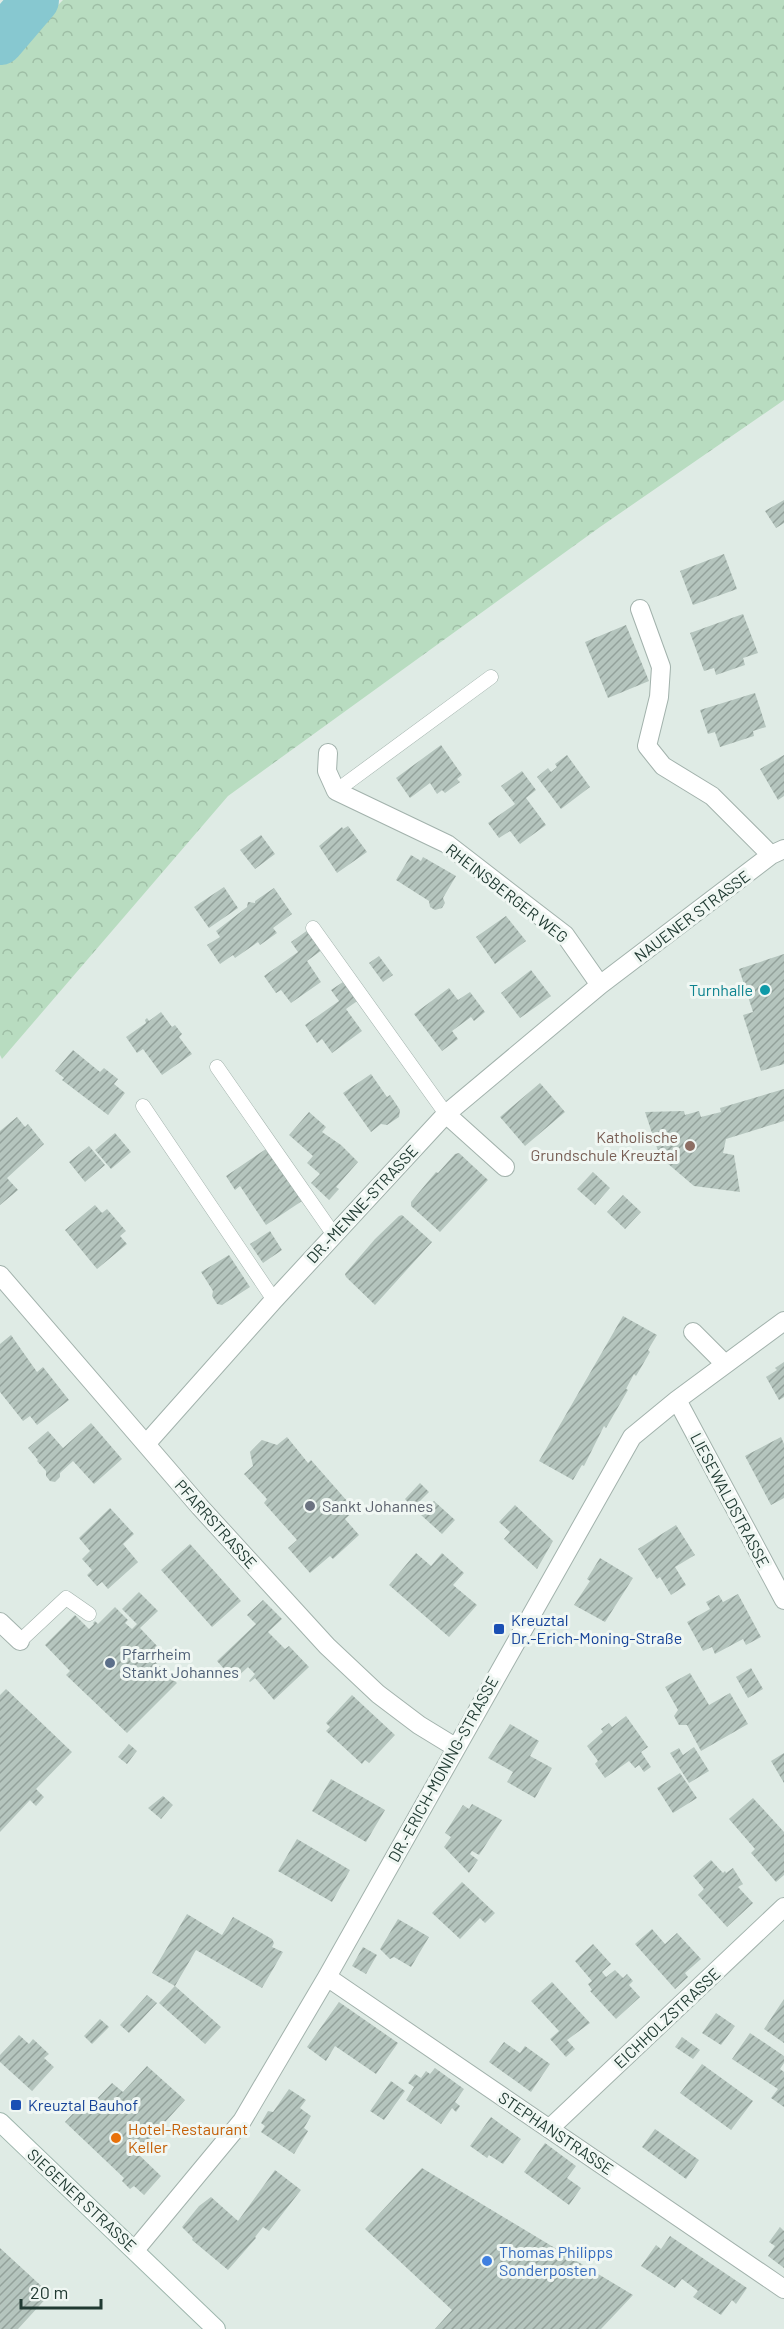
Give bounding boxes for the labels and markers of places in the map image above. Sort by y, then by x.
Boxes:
place label: Turnhalle [689,980,753,999]
marker: Turnhalle [758,983,772,997]
place label: Katholische Grundschule Kreuztal [530,1127,678,1164]
marker: Katholische Grundschule Kreuztal [683,1139,697,1153]
place label: Sankt Johannes [322,1496,433,1515]
marker: Sankt Johannes [303,1499,317,1513]
place label: Kreuztal Dr.-Erich-Moning-Straße [511,1610,682,1647]
marker: Kreuztal Dr.-Erich-Moning-Straße [492,1622,506,1636]
place label: Pfarrheim Stankt Johannes [122,1644,239,1681]
marker: Pfarrheim Stankt Johannes [103,1656,117,1670]
place label: Kreuztal Bauhof [28,2095,138,2114]
marker: Kreuztal Bauhof [9,2098,23,2112]
place label: Hotel-Restaurant Keller [128,2119,248,2156]
marker: Hotel-Restaurant Keller [109,2131,123,2145]
place label: Thomas Philipps Sonderposten [499,2242,613,2279]
marker: Thomas Philipps Sonderposten [480,2254,494,2268]

